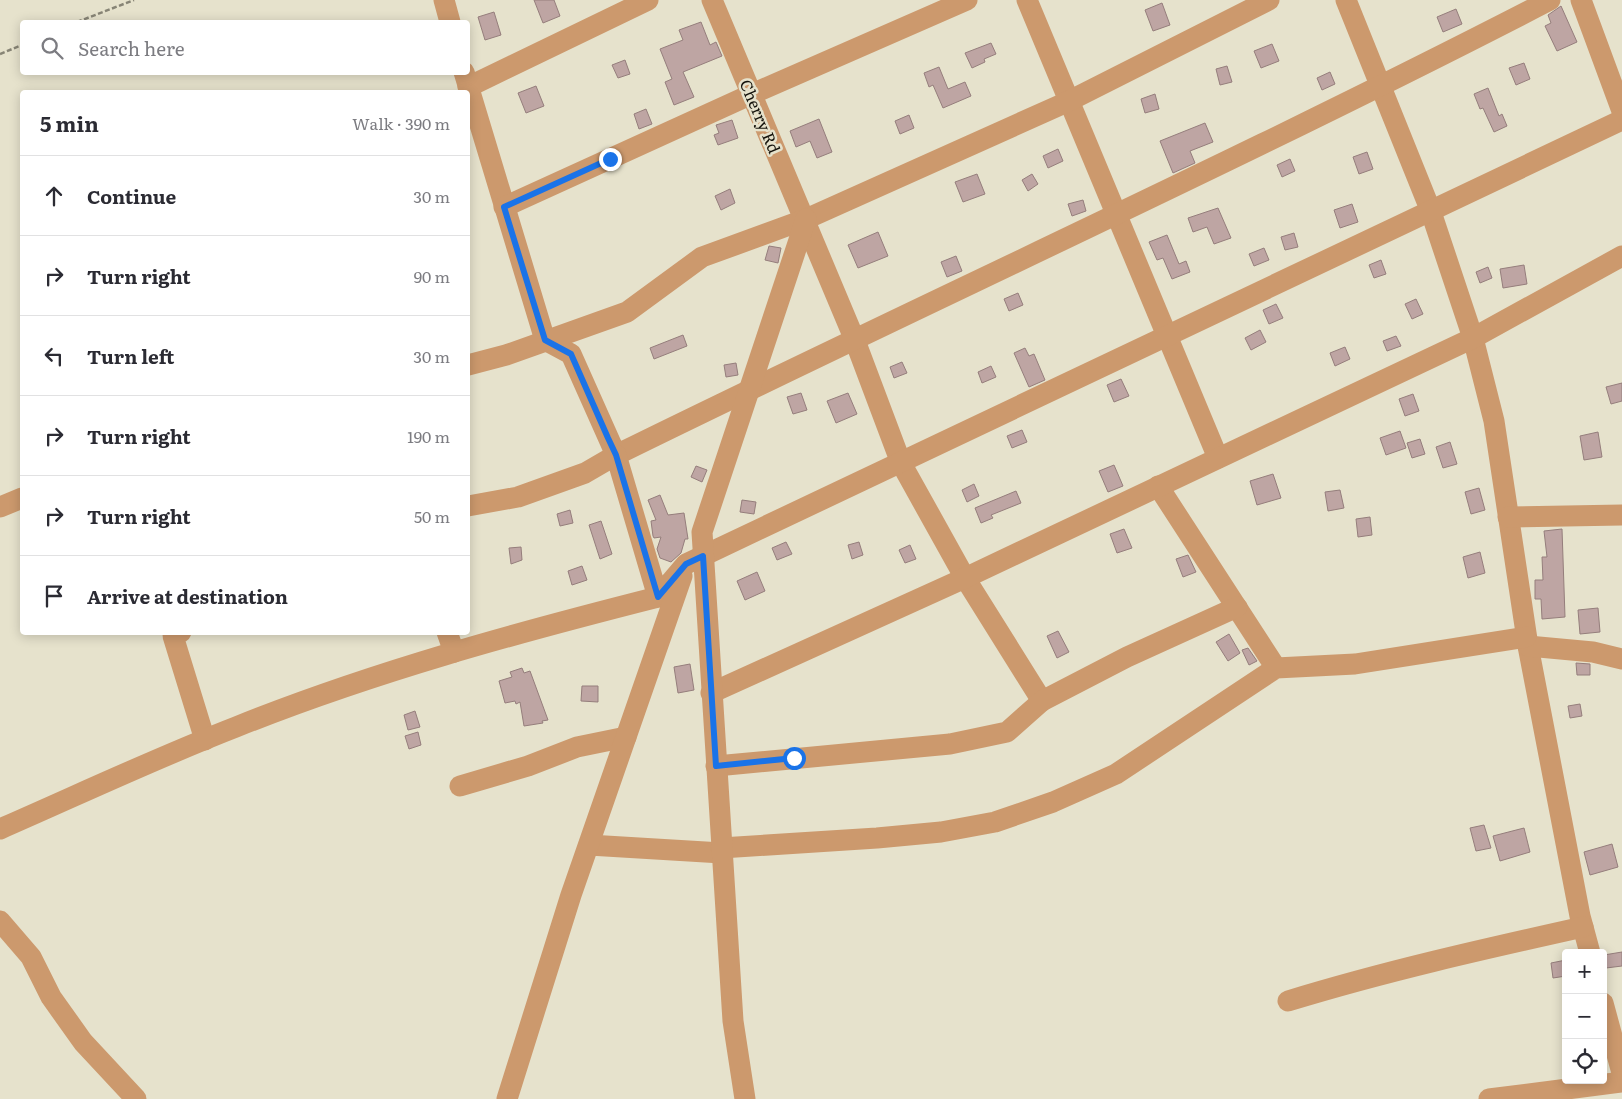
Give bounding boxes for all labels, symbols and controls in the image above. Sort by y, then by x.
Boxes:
search box [20,20,470,75]
icon: search [38,34,66,62]
text: Search here [78,34,185,62]
street label: Cherry Rd [735,75,787,157]
text: 5 min [40,107,99,138]
text: Walk · 390 m [352,111,450,135]
route end [599,148,622,171]
icon: ahead [40,182,68,210]
text: Continue [87,182,176,210]
text: 30 m [413,184,450,208]
icon: right [40,262,68,290]
text: Turn right [87,262,191,290]
text: 90 m [414,264,450,288]
icon: left [40,342,68,370]
text: Turn left [87,342,174,370]
text: 30 m [413,344,450,368]
icon: right [40,422,68,450]
text: Turn right [87,422,191,450]
text: 190 m [407,424,450,448]
icon: right [40,502,68,530]
text: Turn right [87,502,191,530]
text: 50 m [414,504,450,528]
icon: arrive [40,582,68,610]
text: Arrive at destination [87,582,288,610]
route start [783,747,806,770]
map controls [1562,949,1607,1084]
button: + [1562,949,1607,994]
button: − [1562,994,1607,1039]
button: locate [1562,1039,1607,1084]

